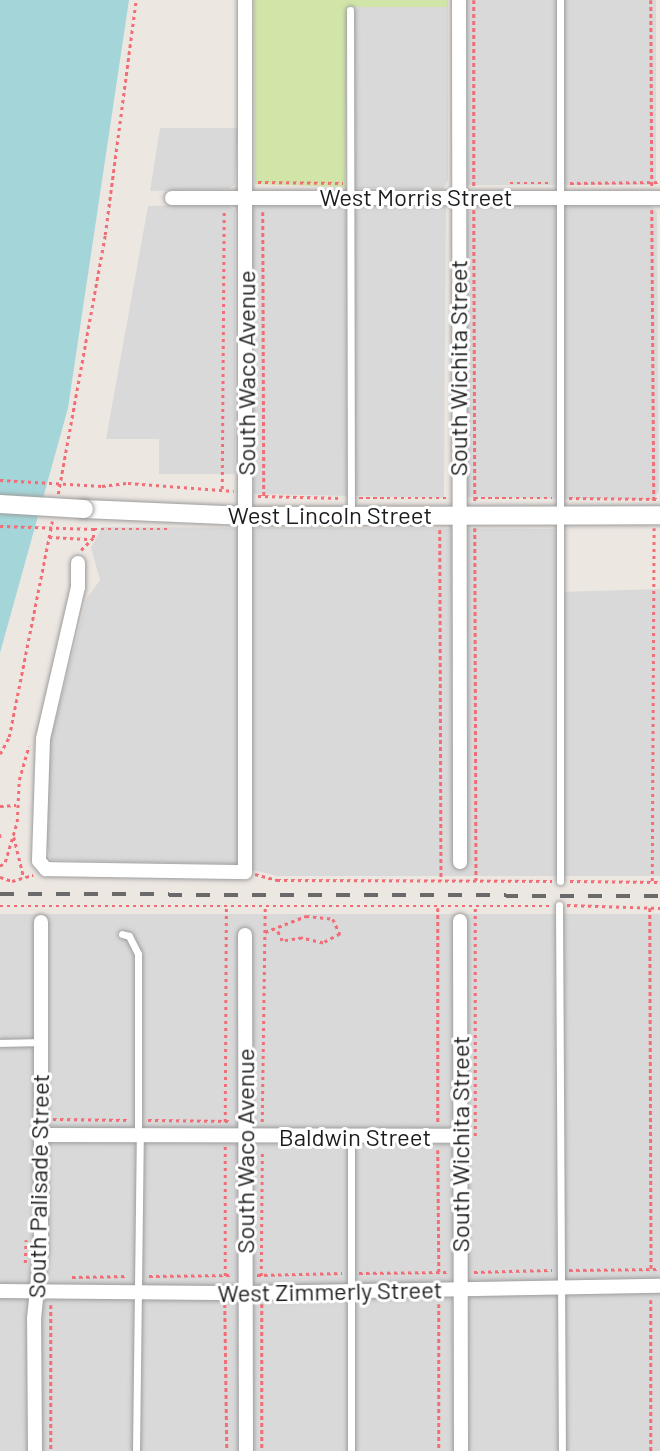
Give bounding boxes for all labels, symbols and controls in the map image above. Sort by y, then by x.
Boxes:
street label: West Morris Street [319,183,513,211]
street label: South Wichita Street [444,260,472,476]
street label: South Waco Avenue [232,270,260,476]
street label: West Lincoln Street [228,501,432,529]
street label: South Wichita Street [446,1036,474,1252]
street label: South Waco Avenue [231,1048,259,1254]
street label: South Palisade Street [22,1074,54,1298]
street label: Baldwin Street [279,1123,431,1151]
street label: West Zimmerly Street [217,1275,443,1307]

